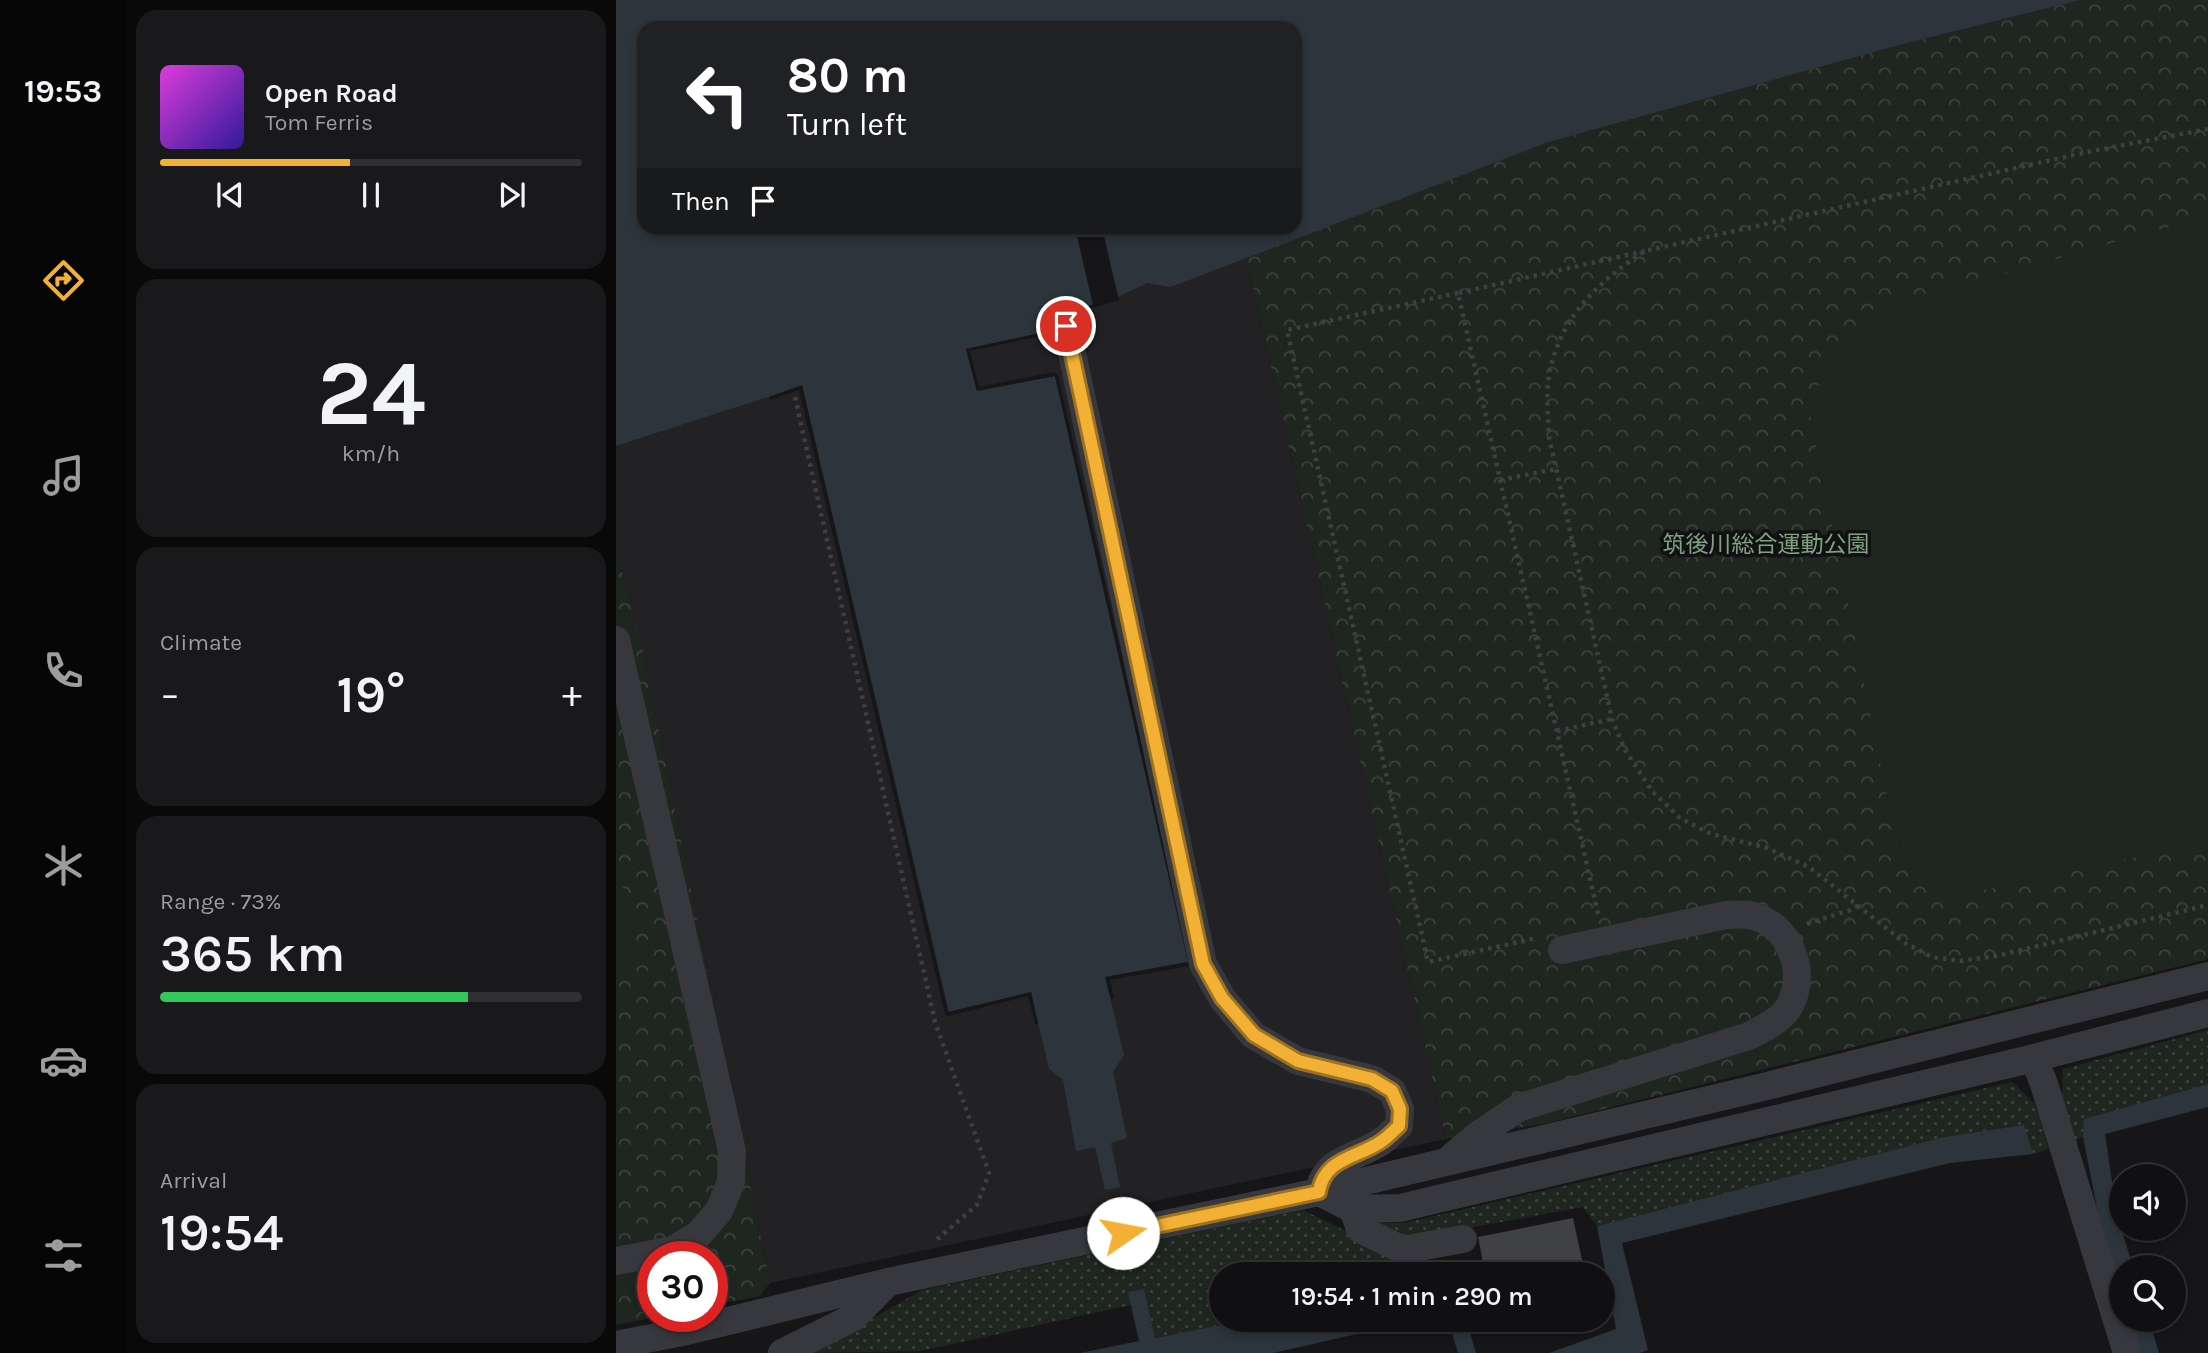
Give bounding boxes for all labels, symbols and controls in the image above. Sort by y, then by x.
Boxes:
text: 80 m [787,47,909,104]
icon: left [672,49,763,140]
text: 19:53 [24,73,102,110]
text: Open Road [265,78,398,109]
text: Turn left [787,106,907,143]
text: Tom Ferris [265,109,373,136]
icon: previous [211,176,249,214]
icon: pause [352,176,390,214]
icon: next [493,176,531,214]
icon: arrive [744,182,782,220]
text: Then [672,186,730,217]
icon: directions [39,256,88,305]
pin [1036,296,1096,356]
icon: arrive [1047,307,1085,345]
text: 24 [316,341,426,447]
text: km/h [342,440,400,467]
icon: music [39,451,88,500]
park label: 筑後川総合運動公園 [1663,531,1870,558]
text: Climate [160,629,242,656]
icon: phone [39,646,88,695]
text: 19° [337,664,405,725]
text: − [160,672,180,717]
text: + [562,672,582,717]
icon: climate [39,841,88,890]
text: Range · 73% [160,888,282,915]
text: 365 km [160,923,345,984]
icon: car [39,1036,88,1085]
map controls [2109,1164,2186,1332]
button: sound [2109,1164,2186,1241]
text: Arrival [160,1167,227,1194]
position arrow [1086,1196,1160,1270]
text: 19:54 [160,1202,283,1263]
icon: filters [39,1231,88,1280]
speed limit sign: 30 [637,1241,728,1332]
button: search [2109,1255,2186,1332]
text: 19:54 · 1 min · 290 m [1291,1281,1533,1312]

